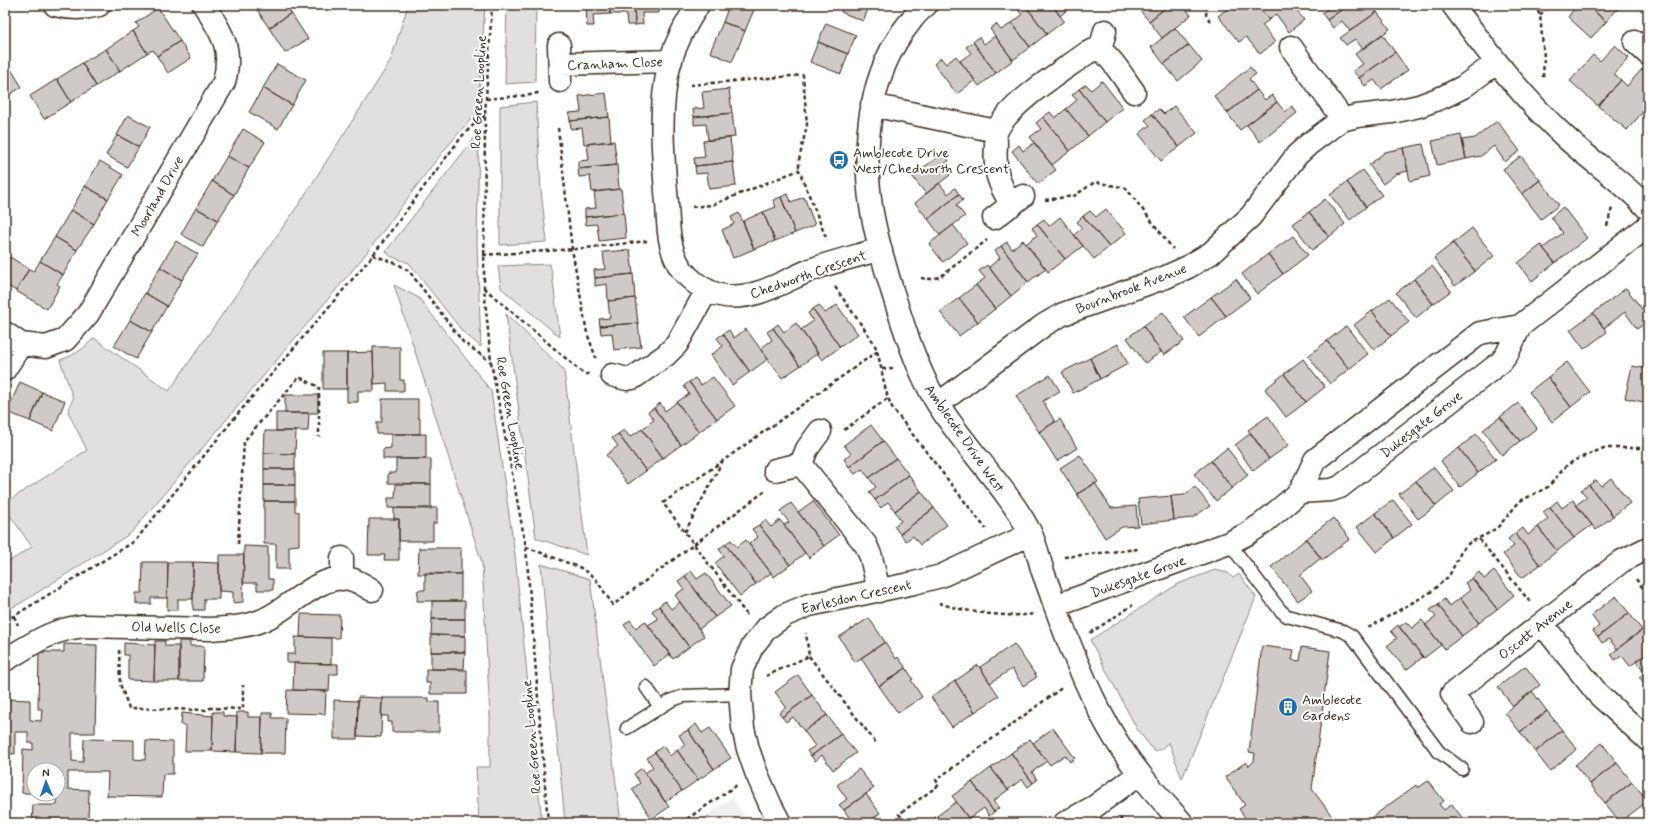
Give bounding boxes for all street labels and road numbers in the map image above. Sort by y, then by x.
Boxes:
street label: Roe Green Loopline [467,35,491,149]
street label: Cranham Close [567,53,663,75]
street label: Moorland Drive [127,153,188,240]
street label: Chedworth Crescent [748,246,869,303]
street label: Bournbrook Avenue [1073,260,1189,318]
street label: Roe Green Loopline [491,355,529,471]
street label: Amblecote Drive West [920,381,1008,496]
street label: Dukesgate Grove [1377,387,1466,462]
street label: Dukesgate Grove [1089,551,1188,602]
street label: Earlesdon Crescent [800,576,913,618]
street label: Oscott Avenue [1495,595,1576,664]
street label: Old Wells Close [131,618,221,638]
street label: Roe Green Loopline [518,679,546,795]

